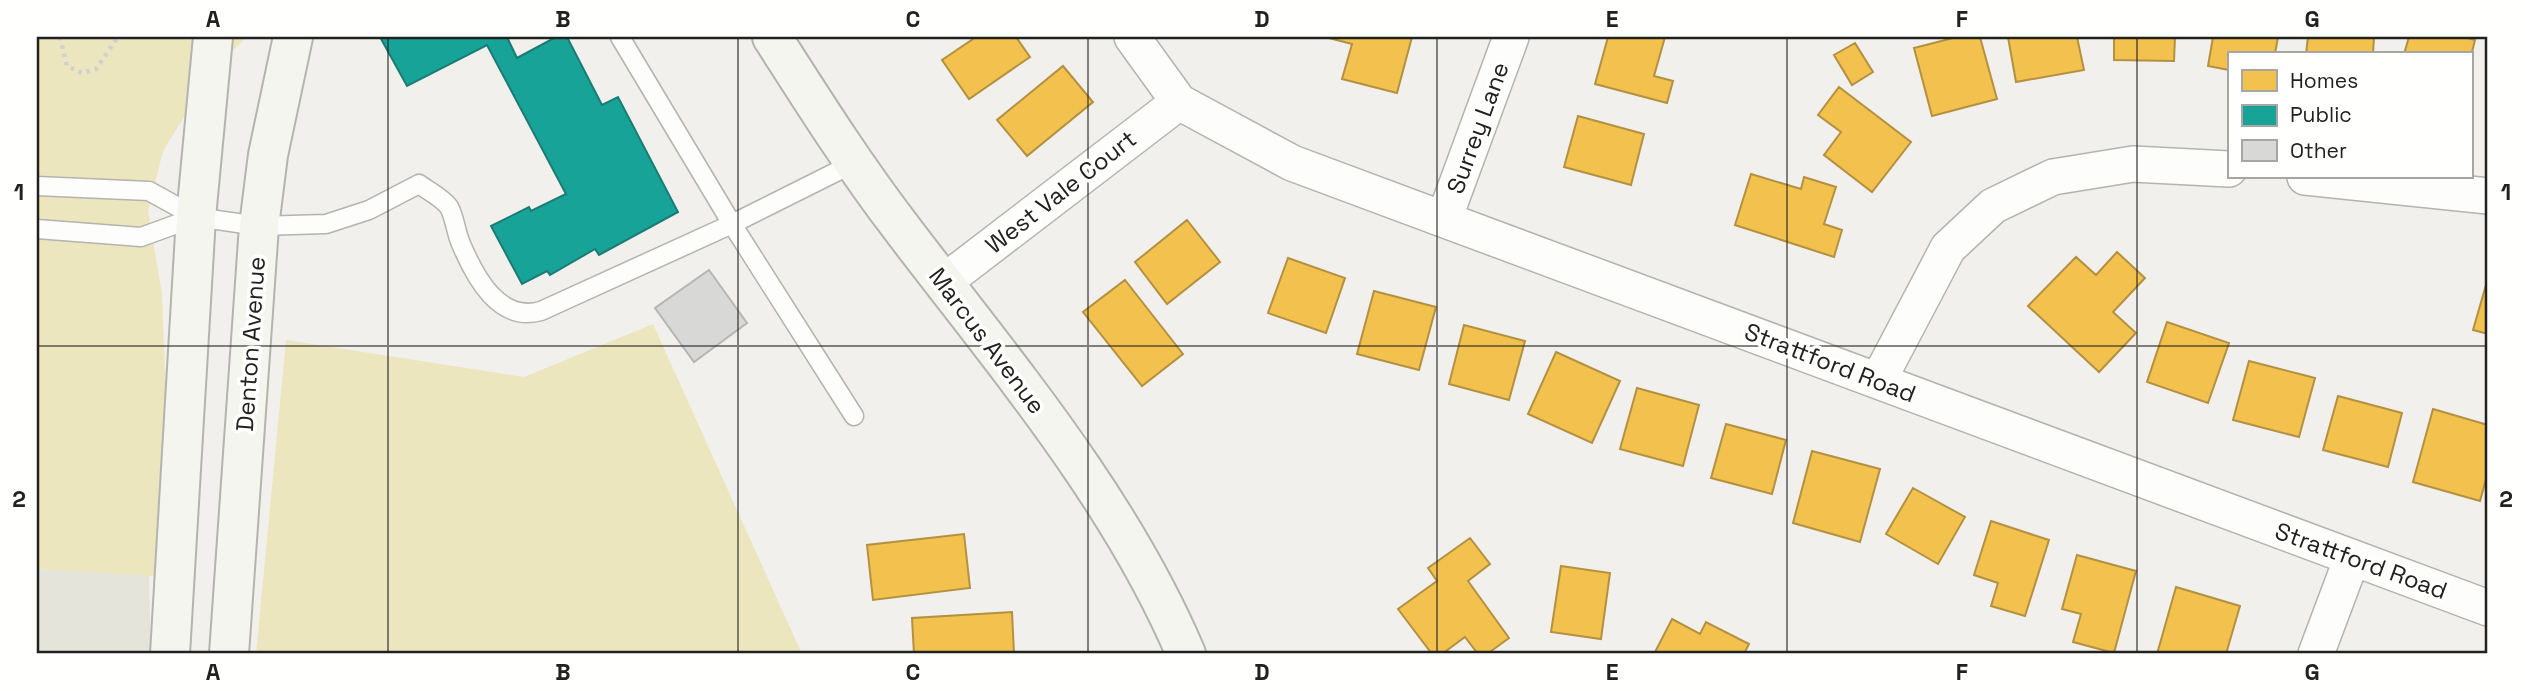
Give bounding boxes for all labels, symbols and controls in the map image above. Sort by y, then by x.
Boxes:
text: A [206,4,221,34]
text: B [555,4,571,34]
text: C [906,4,920,34]
text: D [1254,4,1270,34]
text: E [1606,4,1618,34]
text: F [1956,4,1968,34]
text: G [2304,4,2320,34]
legend [2228,52,2472,178]
street label: Surrey Lane [1439,58,1516,198]
text: Homes [2290,67,2358,94]
text: Public [2290,101,2352,128]
street label: West Vale Court [979,123,1142,260]
text: Other [2290,137,2347,164]
text: 1 [14,177,24,207]
text: 1 [2501,177,2511,207]
street label: Denton Avenue [229,255,272,432]
street label: Marcus Avenue [922,261,1053,420]
street label: Strattford Road [1740,316,1920,409]
text: 2 [12,484,26,514]
text: 2 [2499,484,2513,514]
street label: Strattford Road [2271,515,2452,606]
text: A [206,657,221,687]
text: B [555,657,571,687]
text: C [906,657,920,687]
text: D [1254,657,1270,687]
text: E [1606,657,1618,687]
text: F [1956,657,1968,687]
text: G [2304,657,2320,687]

